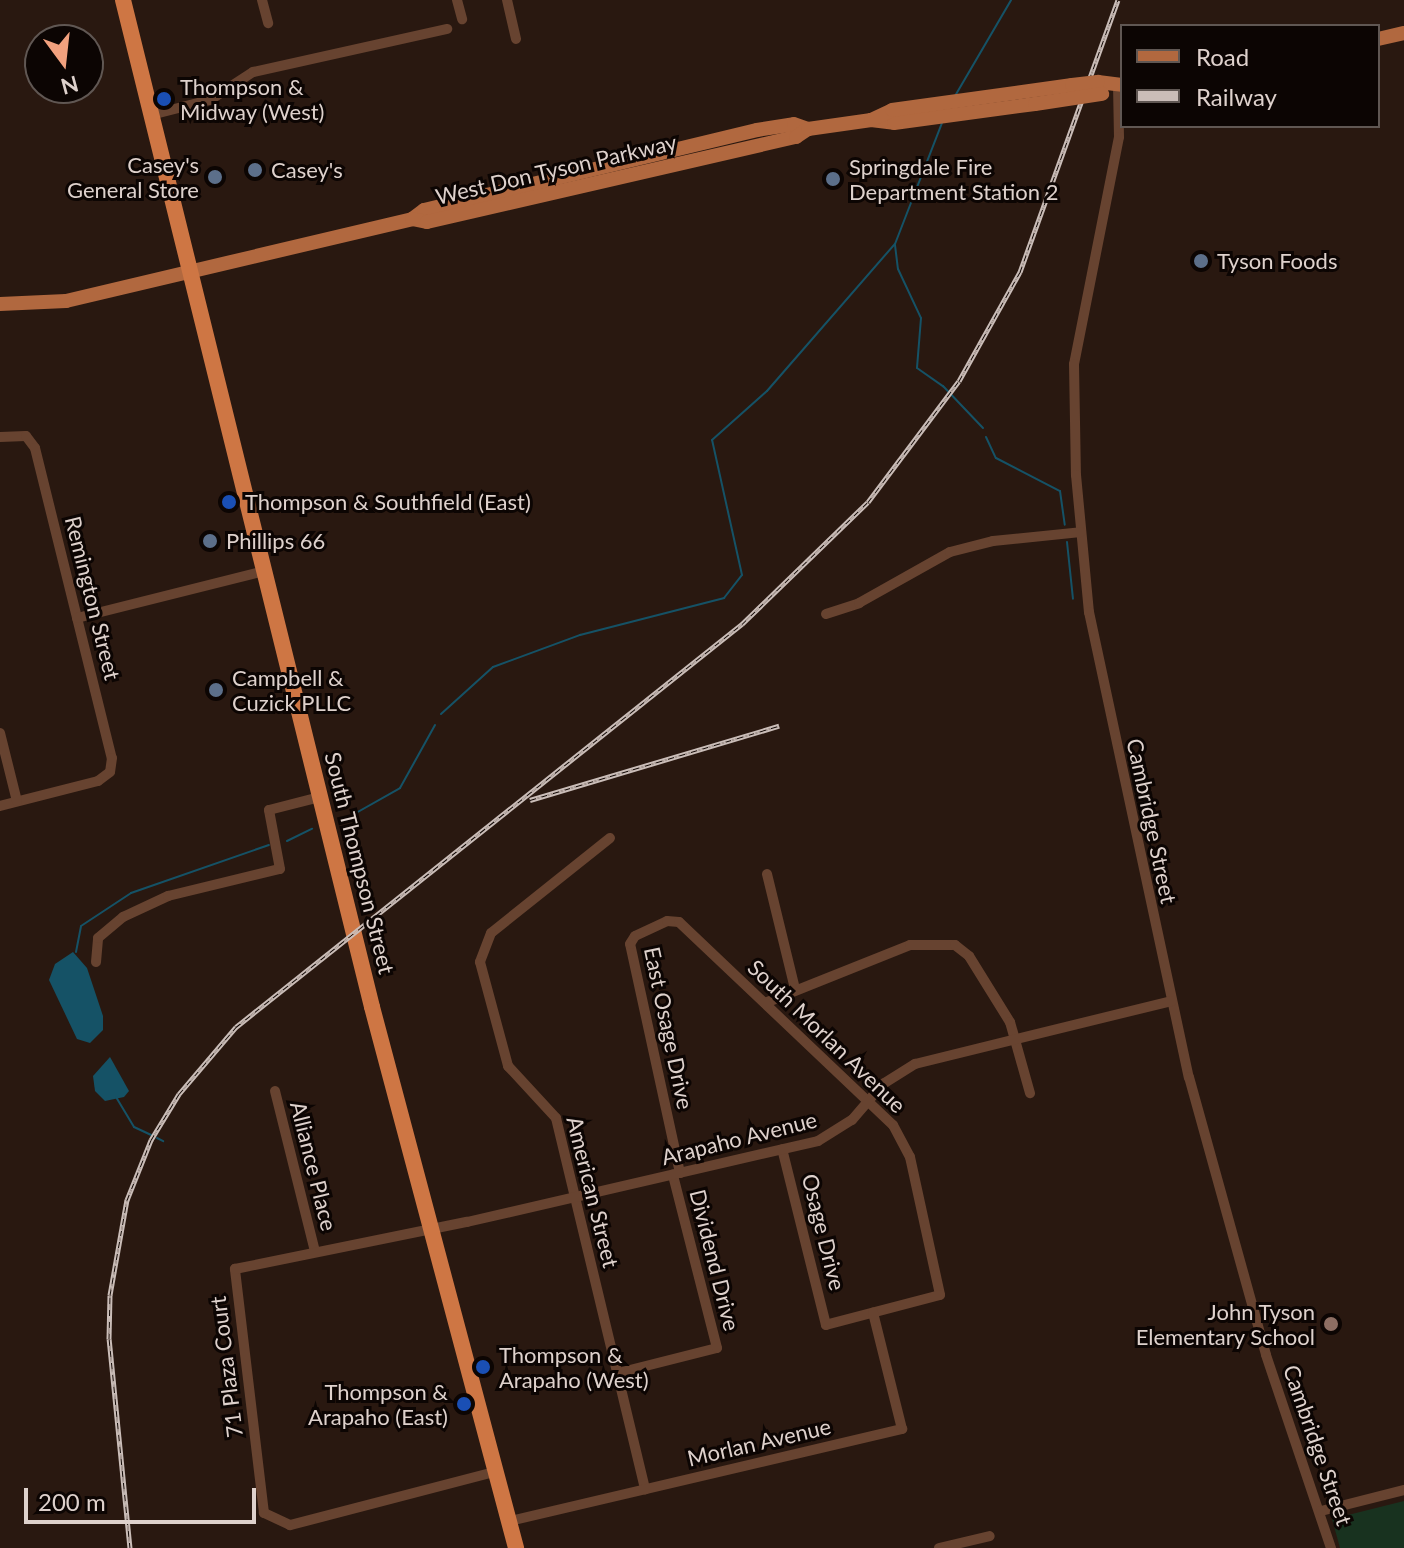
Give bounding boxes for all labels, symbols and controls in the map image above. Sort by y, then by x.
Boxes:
north arrow [24,24,104,104]
legend [1120,24,1380,128]
text: Road [1196,42,1249,71]
text: N [58,70,82,101]
place label: Thompson & Midway (West) [180,73,325,124]
text: Railway [1196,82,1277,111]
marker: Thompson & Midway (West) [155,90,173,108]
street label: West Don Tyson Parkway [432,128,680,210]
place label: Casey's General Store [67,151,199,202]
place label: Springdale Fire Department Station 2 [849,153,1059,204]
place label: Casey's [271,157,343,183]
marker: Casey's [246,161,264,179]
marker: Casey's General Store [206,168,224,186]
marker: Springdale Fire Department Station 2 [824,170,842,188]
place label: Tyson Foods [1217,248,1337,274]
marker: Tyson Foods [1192,252,1210,270]
place label: Thompson & Southfield (East) [245,489,531,515]
marker: Thompson & Southfield (East) [220,493,238,511]
street label: Remington Street [60,513,126,683]
place label: Phillips 66 [226,528,325,554]
marker: Phillips 66 [201,532,219,550]
place label: Campbell & Cuzick PLLC [232,664,351,716]
marker: Campbell & Cuzick PLLC [207,681,225,699]
street label: Cambridge Street [1122,736,1182,906]
street label: South Thompson Street [320,749,400,977]
street label: East Osage Drive [639,944,699,1112]
street label: South Morlan Avenue [742,954,912,1118]
street label: Alliance Place [285,1099,343,1233]
street label: Arapaho Avenue [658,1106,820,1170]
street label: American Street [561,1114,625,1270]
street label: Osage Drive [797,1171,851,1293]
street label: Dividend Drive [685,1186,745,1334]
street label: 71 Plaza Court [204,1295,248,1439]
place label: John Tyson Elementary School [1135,1298,1315,1350]
marker: John Tyson Elementary School [1322,1315,1340,1333]
place label: Thompson & Arapaho (West) [499,1341,649,1392]
marker: Thompson & Arapaho (West) [474,1358,492,1376]
street label: Cambridge Street [1278,1361,1358,1529]
place label: Thompson & Arapaho (East) [308,1378,448,1430]
marker: Thompson & Arapaho (East) [455,1395,473,1413]
street label: Morlan Avenue [684,1413,834,1471]
scale bar [28,1472,260,1522]
text: 200 m [38,1487,106,1516]

